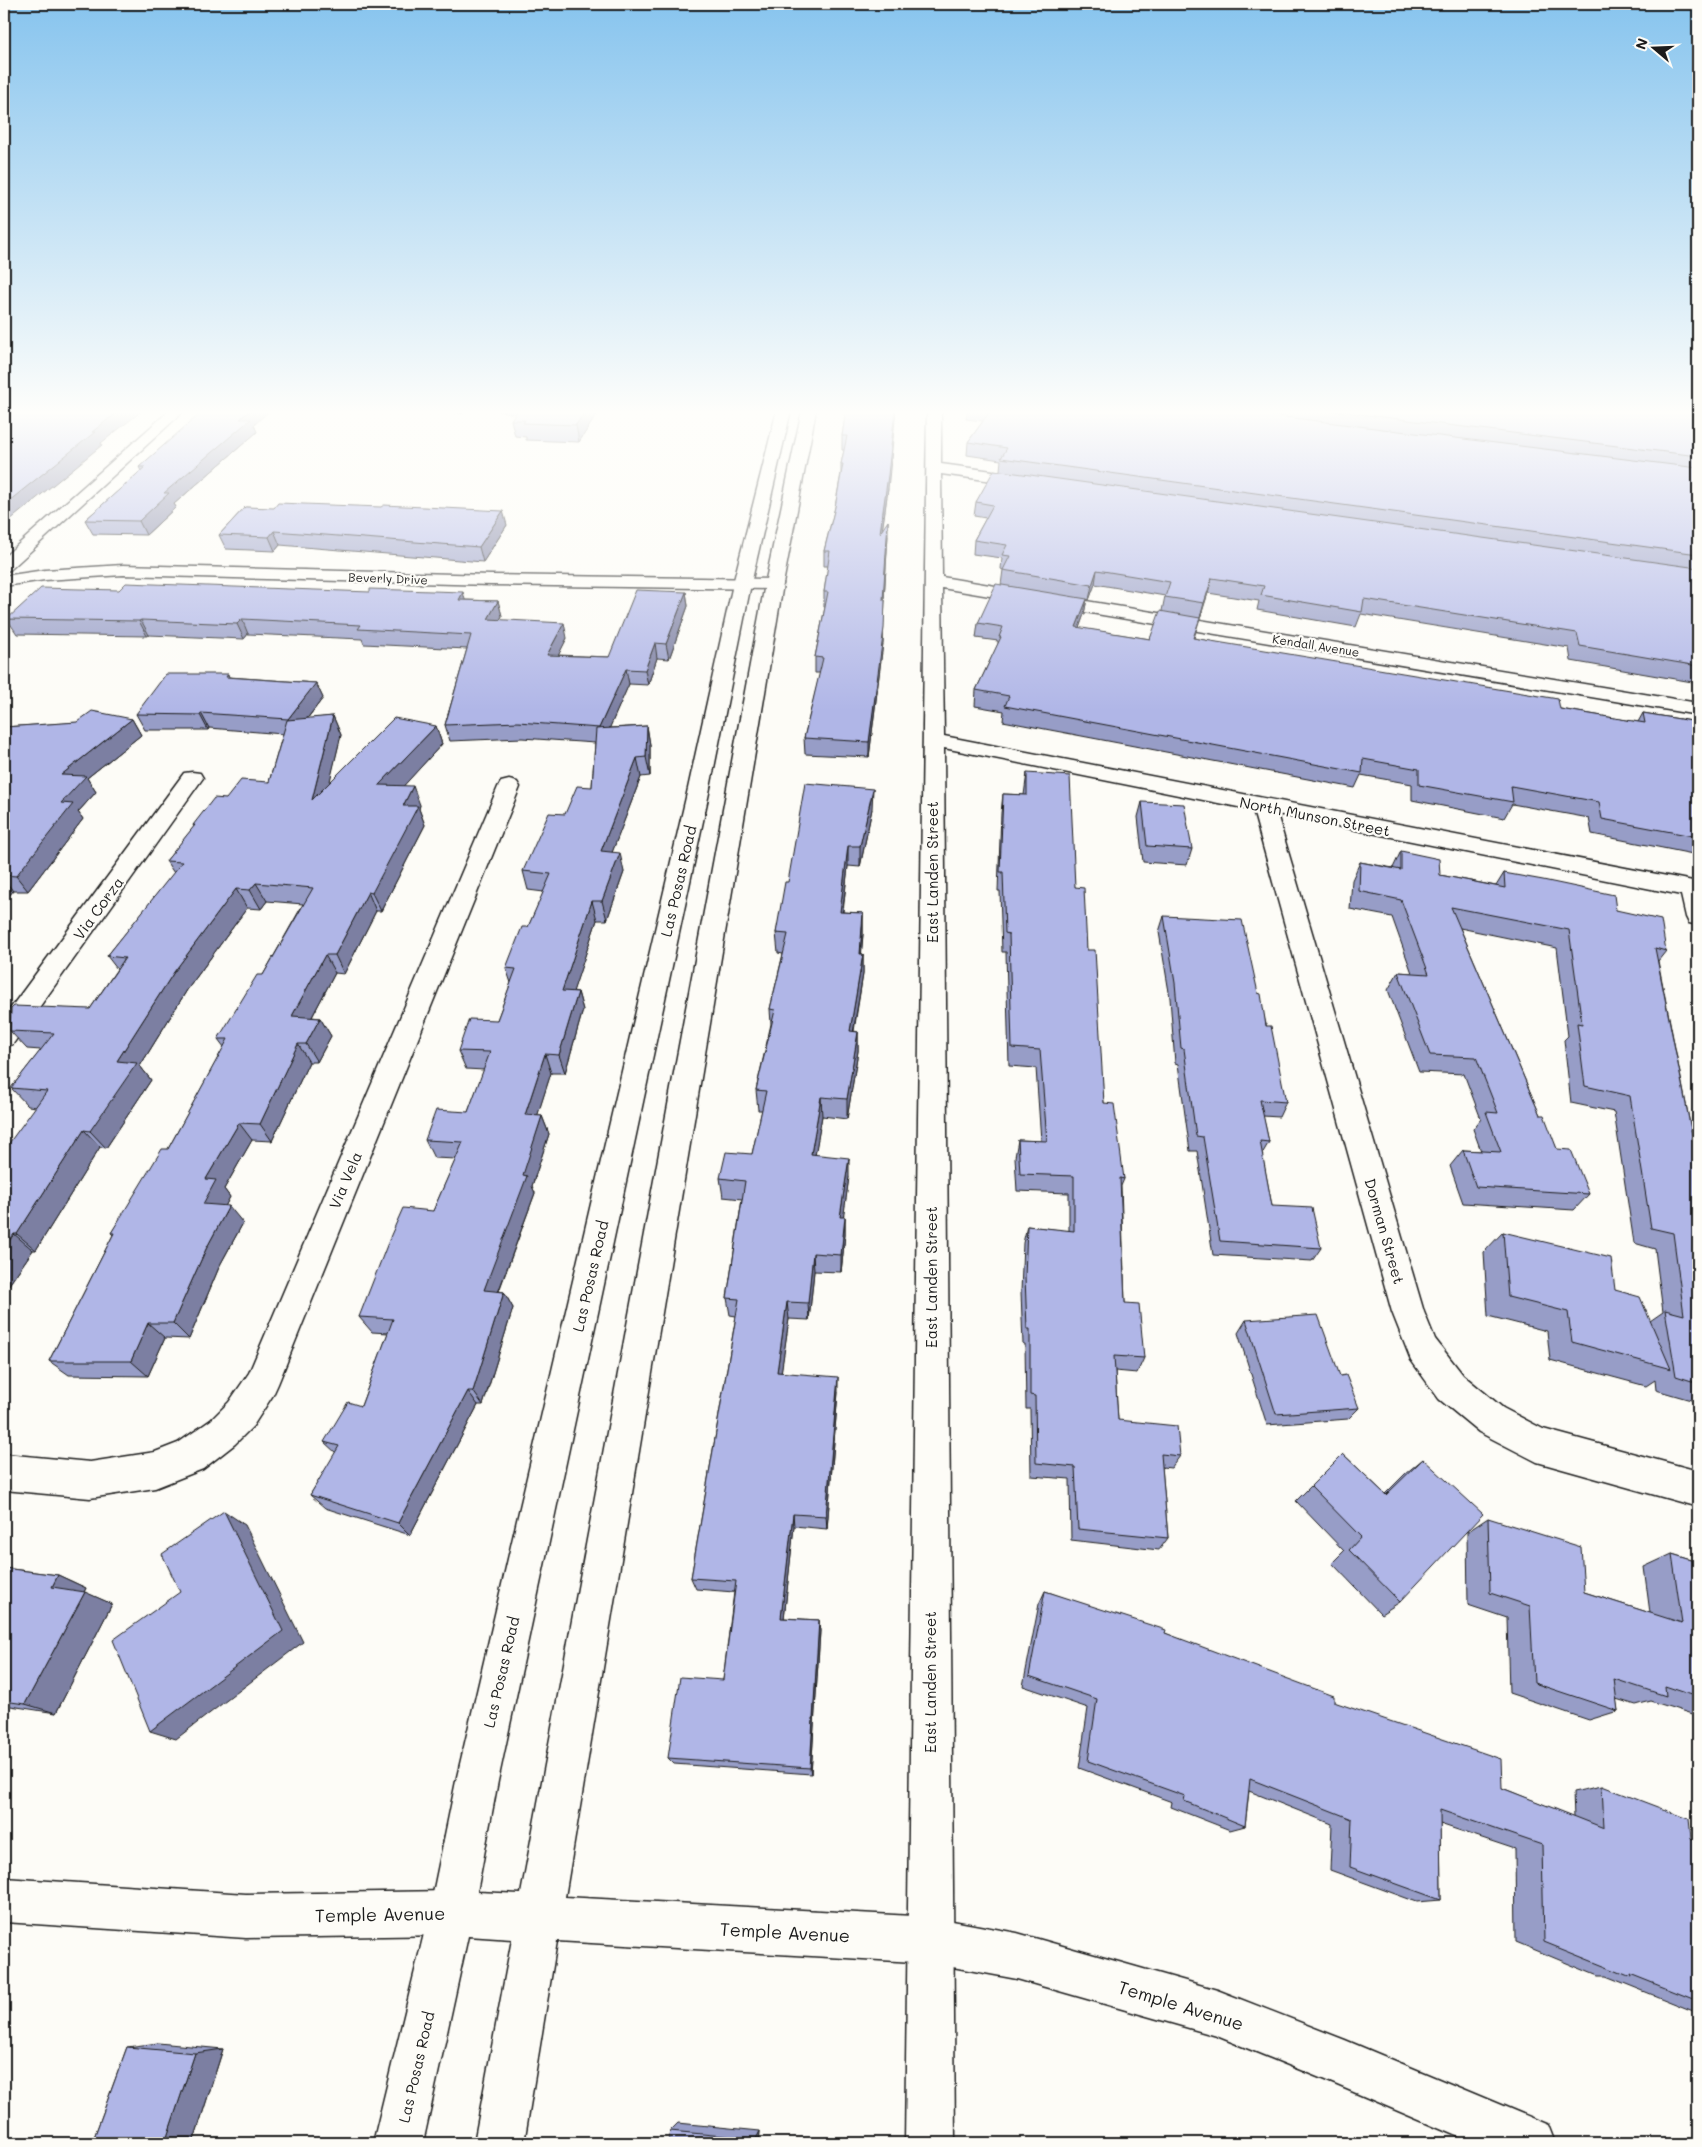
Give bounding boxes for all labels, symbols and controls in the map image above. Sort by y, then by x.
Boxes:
north arrow [1630,22,1680,72]
text: N [1631,35,1652,52]
street label: Beverly Drive [348,569,428,587]
street label: Kendall Avenue [1271,630,1361,660]
street label: North Munson Street [1238,792,1392,840]
street label: East Landen Street [922,801,942,943]
street label: Las Posas Road [655,823,701,939]
street label: Via Corza [68,873,128,943]
street label: Via Vela [324,1148,366,1212]
street label: Dorman Street [1360,1176,1410,1286]
street label: East Landen Street [921,1206,941,1348]
street label: Las Posas Road [567,1218,613,1334]
street label: East Landen Street [920,1611,940,1753]
street label: Las Posas Road [478,1614,524,1730]
street label: Temple Avenue [315,1901,445,1927]
street label: Temple Avenue [719,1917,851,1947]
street label: Temple Avenue [1115,1974,1247,2036]
street label: Las Posas Road [393,2009,439,2125]

